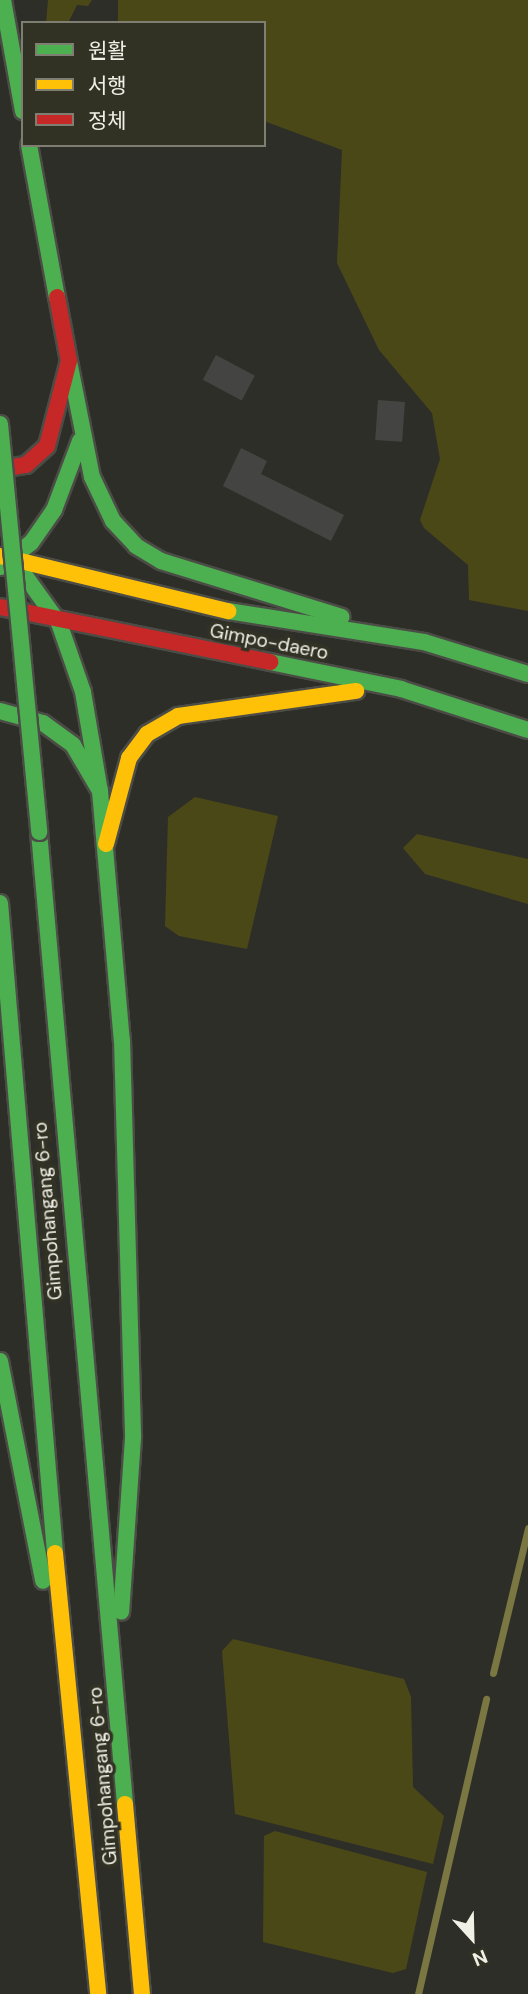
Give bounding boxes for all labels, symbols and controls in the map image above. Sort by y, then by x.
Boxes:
legend [21,21,266,147]
text: 원활 [88,37,127,65]
text: 서행 [88,72,127,100]
text: 정체 [88,107,127,135]
street label: Gimpo-daero [208,619,330,665]
street label: Gimpohangang 6-ro [29,1121,67,1301]
street label: Gimpohangang 6-ro [84,1686,122,1866]
north arrow [437,1903,507,1973]
text: N [469,1944,491,1972]

